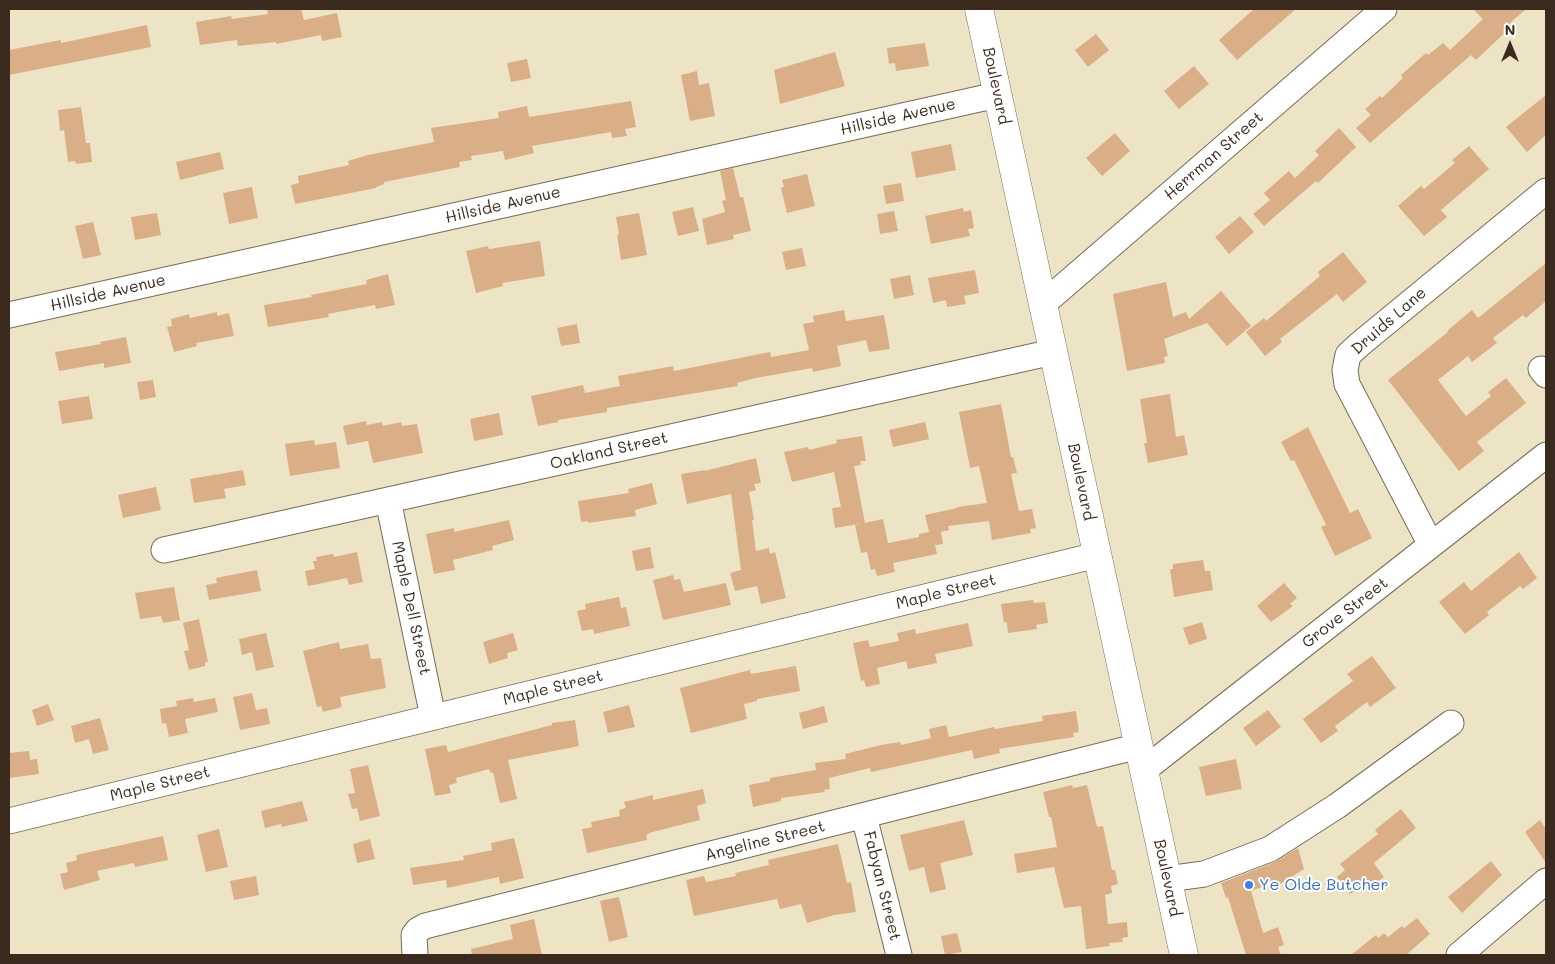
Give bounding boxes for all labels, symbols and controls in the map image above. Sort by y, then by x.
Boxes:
north arrow [1485,20,1535,70]
text: N [1505,20,1515,39]
street label: Boulevard [978,46,1014,126]
street label: Hillside Avenue [839,94,957,140]
street label: Herrman Street [1161,108,1267,204]
street label: Hillside Avenue [444,182,562,228]
street label: Hillside Avenue [49,270,167,316]
street label: Druids Lane [1348,283,1430,359]
street label: Oakland Street [548,428,670,474]
street label: Boulevard [1063,442,1099,522]
street label: Maple Dell Street [387,539,435,677]
street label: Maple Street [894,570,998,614]
street label: Grove Street [1298,573,1392,653]
street label: Maple Street [501,666,605,710]
street label: Maple Street [108,762,212,806]
street label: Angeline Street [703,817,827,865]
street label: Fabyan Street [859,829,905,943]
street label: Boulevard [1149,838,1185,918]
place label: Ye Olde Butcher [1259,875,1388,895]
marker: Ye Olde Butcher [1243,879,1255,891]

